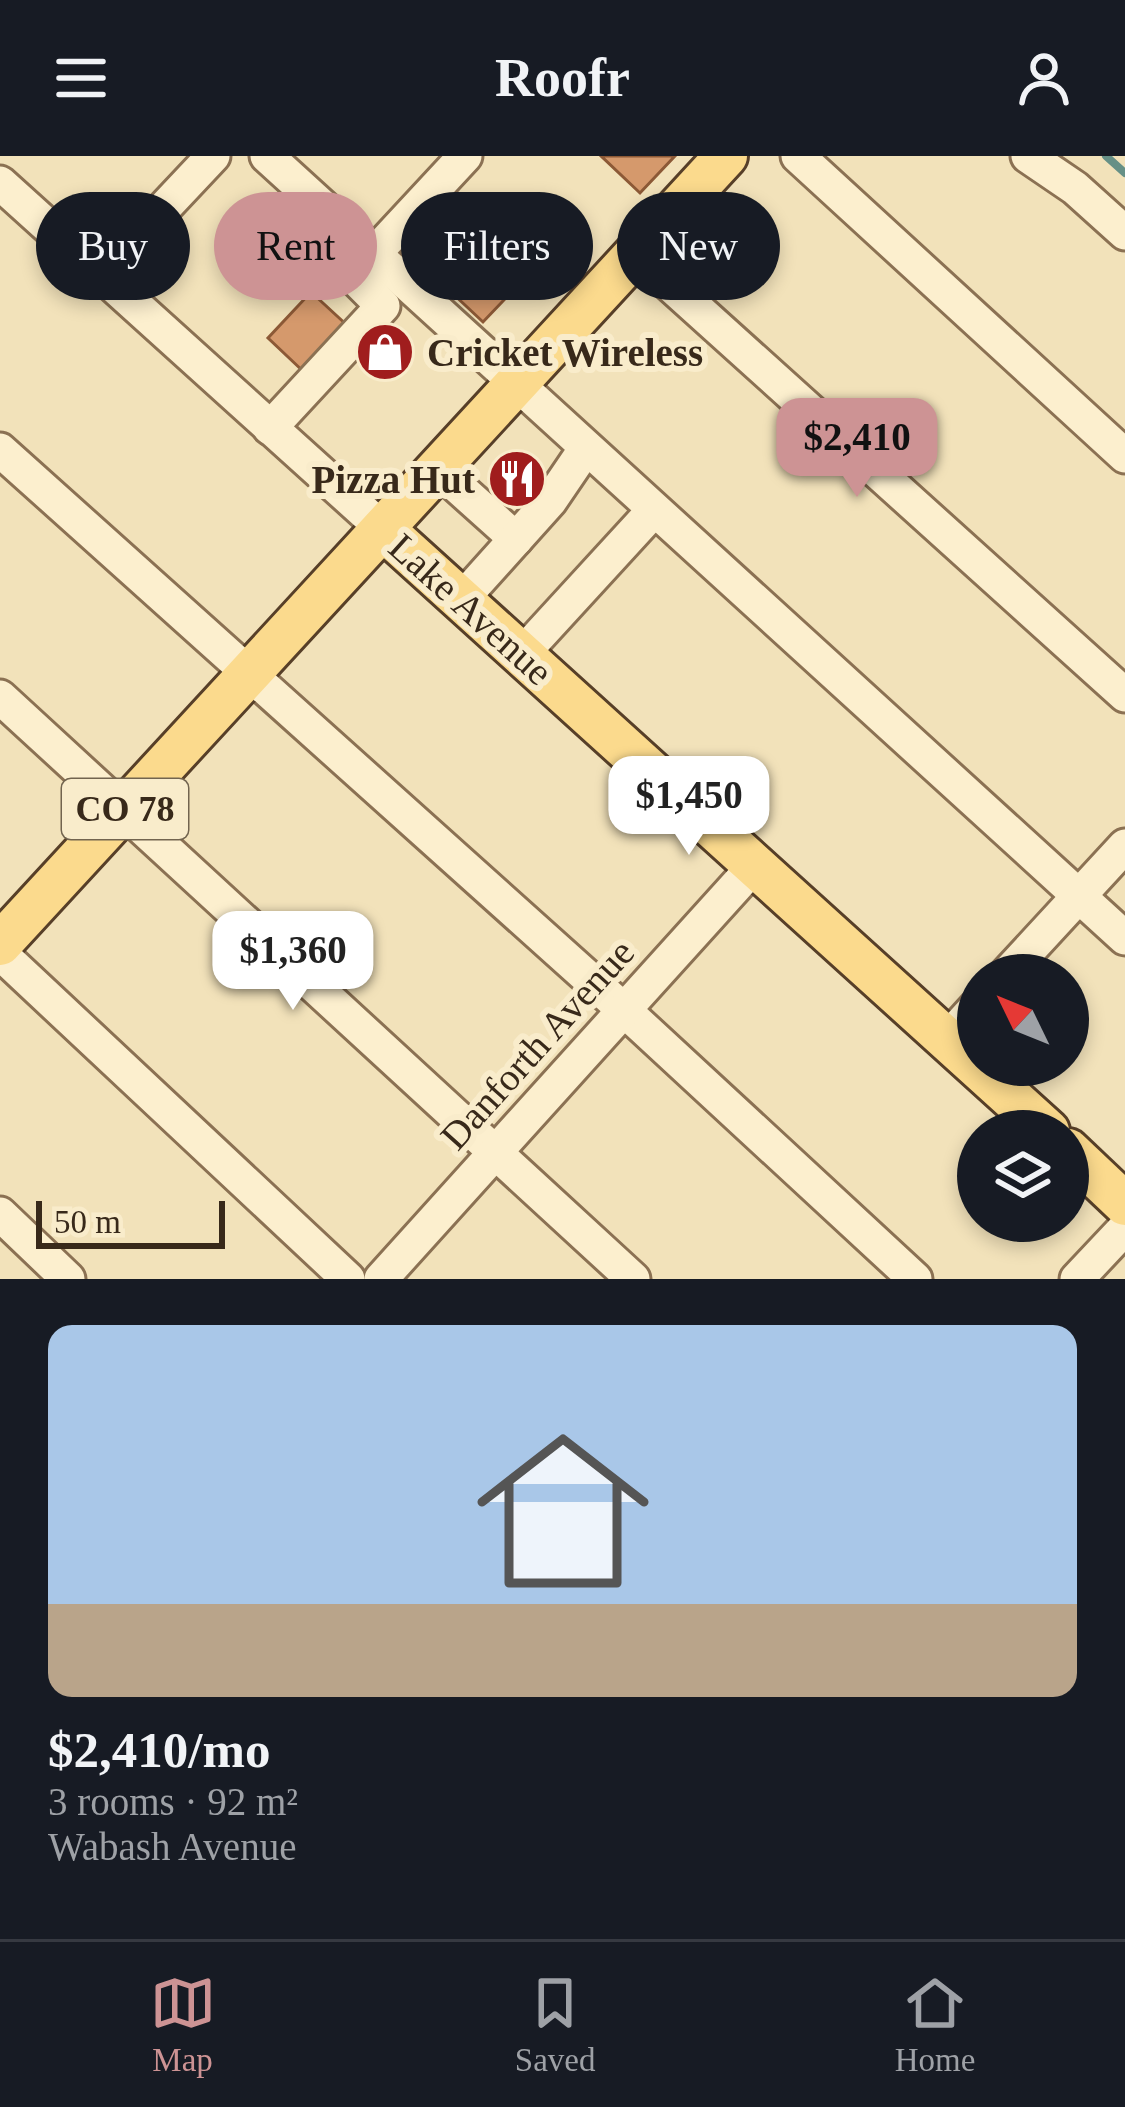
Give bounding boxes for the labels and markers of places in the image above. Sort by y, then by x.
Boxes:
shop icon: Cricket Wireless [354,321,416,383]
place label: Cricket Wireless [427,331,703,374]
pin: $2,410 [759,398,955,500]
restaurant icon: Pizza Hut [486,448,548,510]
place label: Pizza Hut [311,458,475,501]
pin: $1,450 [591,756,787,858]
pin: $1,360 [195,911,391,1013]

